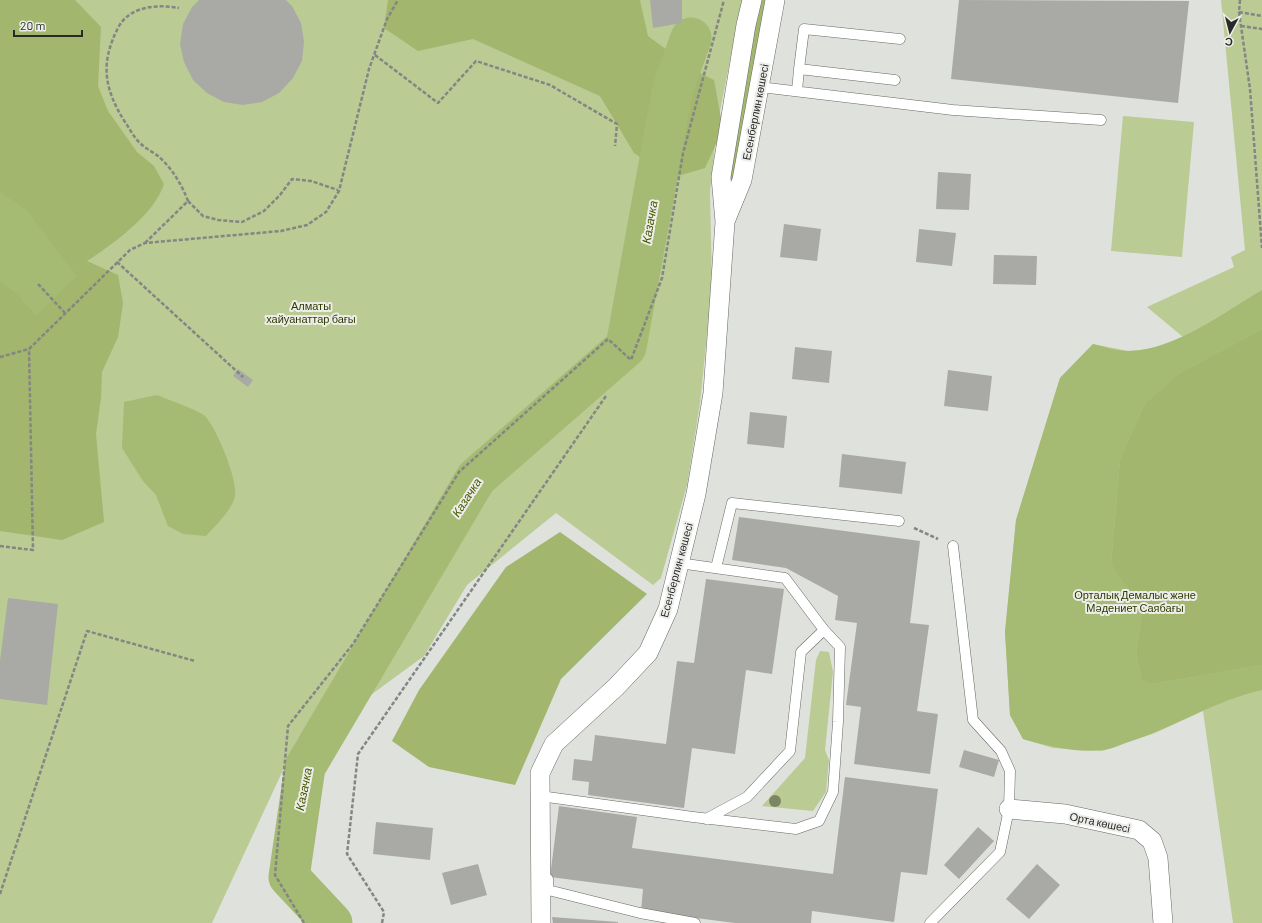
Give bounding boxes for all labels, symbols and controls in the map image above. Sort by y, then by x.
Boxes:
scale bar [14,12,82,38]
north arrow [1210,12,1250,52]
text: 20 m [20,18,46,32]
text: С [1224,35,1233,49]
street label: Есенберлин көшесі [739,63,771,161]
water label: Казачка [638,199,660,245]
park label: Алматы хайуанаттар бағы [266,299,356,325]
water label: Казачка [448,475,484,519]
street label: Есенберлин көшесі [657,521,695,619]
park label: Орталық Демалыс және Мәдениет Саябағы [1074,588,1196,614]
water label: Казачка [292,766,314,812]
street label: Орта көшесі [1069,809,1131,835]

